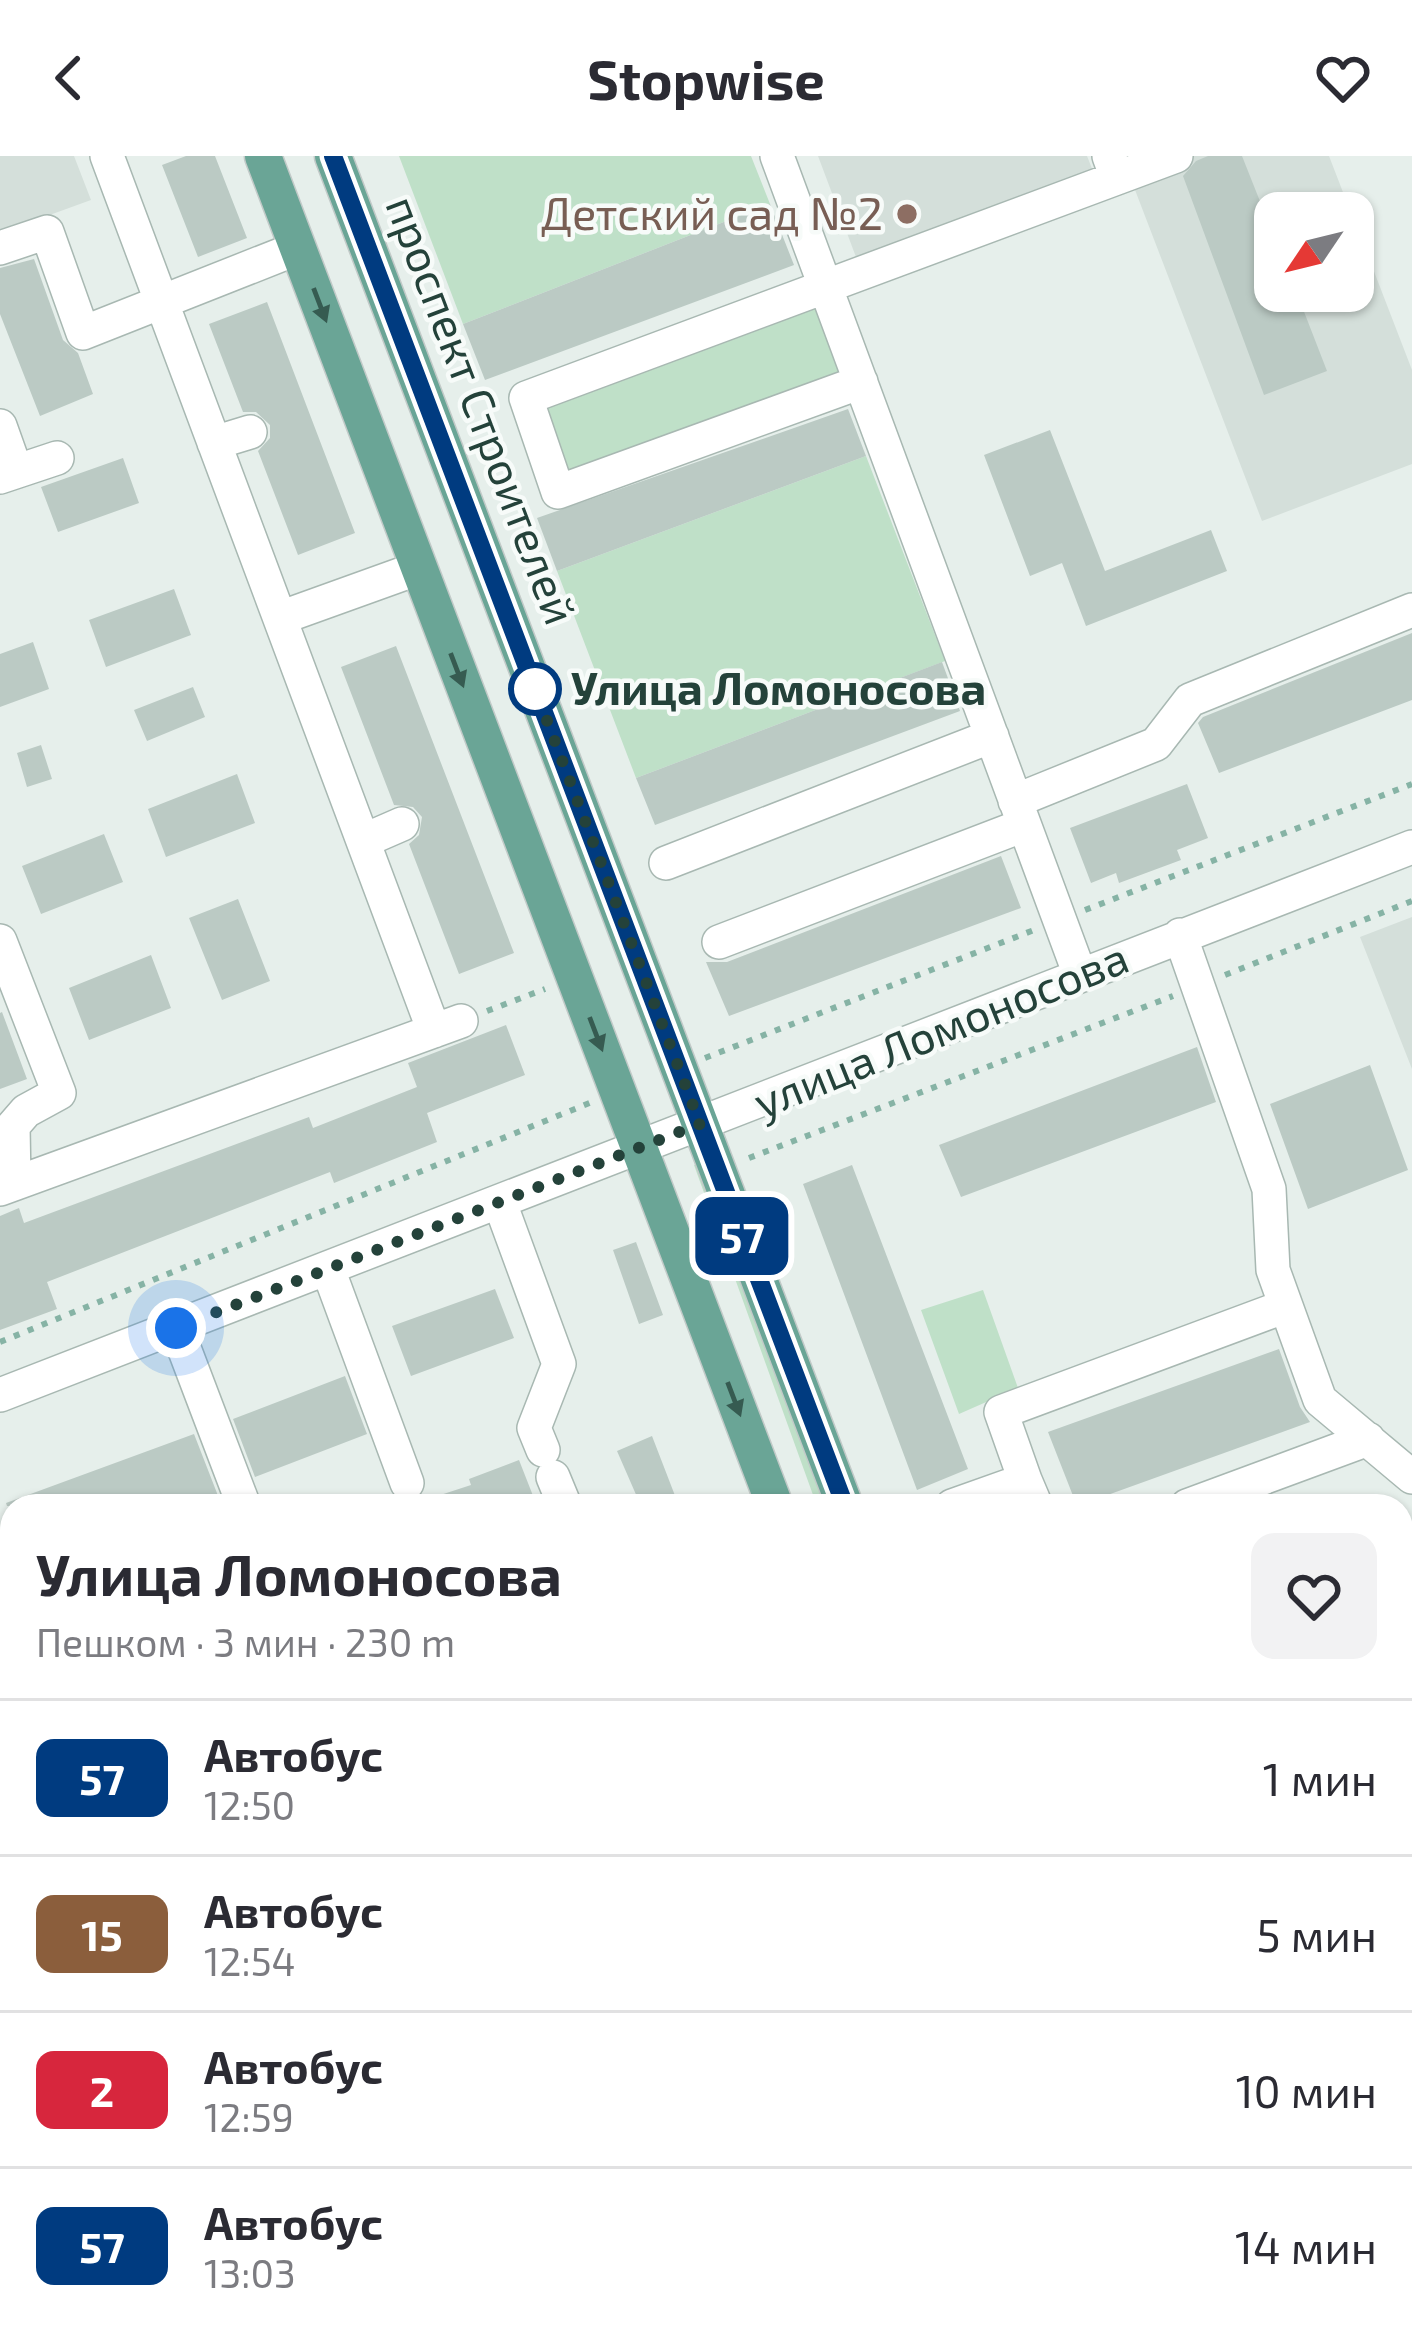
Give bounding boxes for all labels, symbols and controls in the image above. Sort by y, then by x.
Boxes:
icon: back [36,45,102,111]
icon: heart [1310,45,1376,111]
text: Stopwise [587,46,825,111]
place label: Детский сад №2 [541,185,883,239]
street label: проспект Строителей [376,188,589,631]
north arrow [1254,192,1374,312]
map controls [1254,192,1374,312]
marker: Детский сад №2 [894,201,920,227]
one-way arrow [311,287,330,323]
one-way arrow [449,652,468,688]
place label: Улица Ломоносова [571,660,986,714]
marker: Улица Ломоносова [510,664,560,714]
street label: улица Ломоносова [745,928,1136,1129]
one-way arrow [587,1017,606,1053]
line badge: 57 [688,1197,796,1275]
text: 57 [719,1211,765,1261]
your location [146,1298,206,1358]
one-way arrow [726,1381,744,1417]
button: heart [1251,1533,1377,1659]
text: Улица Ломоносова [36,1539,562,1607]
text: Пешком · 3 мин · 230 m [36,1618,455,1665]
text: Автобус [204,1727,383,1781]
text: 1 мин [1263,1751,1377,1805]
text: 57 [79,1753,125,1803]
text: 12:50 [204,1781,295,1828]
text: Автобус [204,1883,383,1937]
text: 5 мин [1257,1907,1377,1961]
text: 15 [81,1909,123,1959]
text: 12:54 [204,1937,296,1984]
text: Автобус [204,2039,383,2093]
text: 10 мин [1236,2063,1377,2117]
text: 2 [90,2065,114,2115]
text: 12:59 [204,2093,294,2140]
text: Автобус [204,2195,383,2249]
text: 14 мин [1235,2219,1377,2273]
text: 57 [79,2221,125,2271]
text: 13:03 [204,2249,296,2296]

